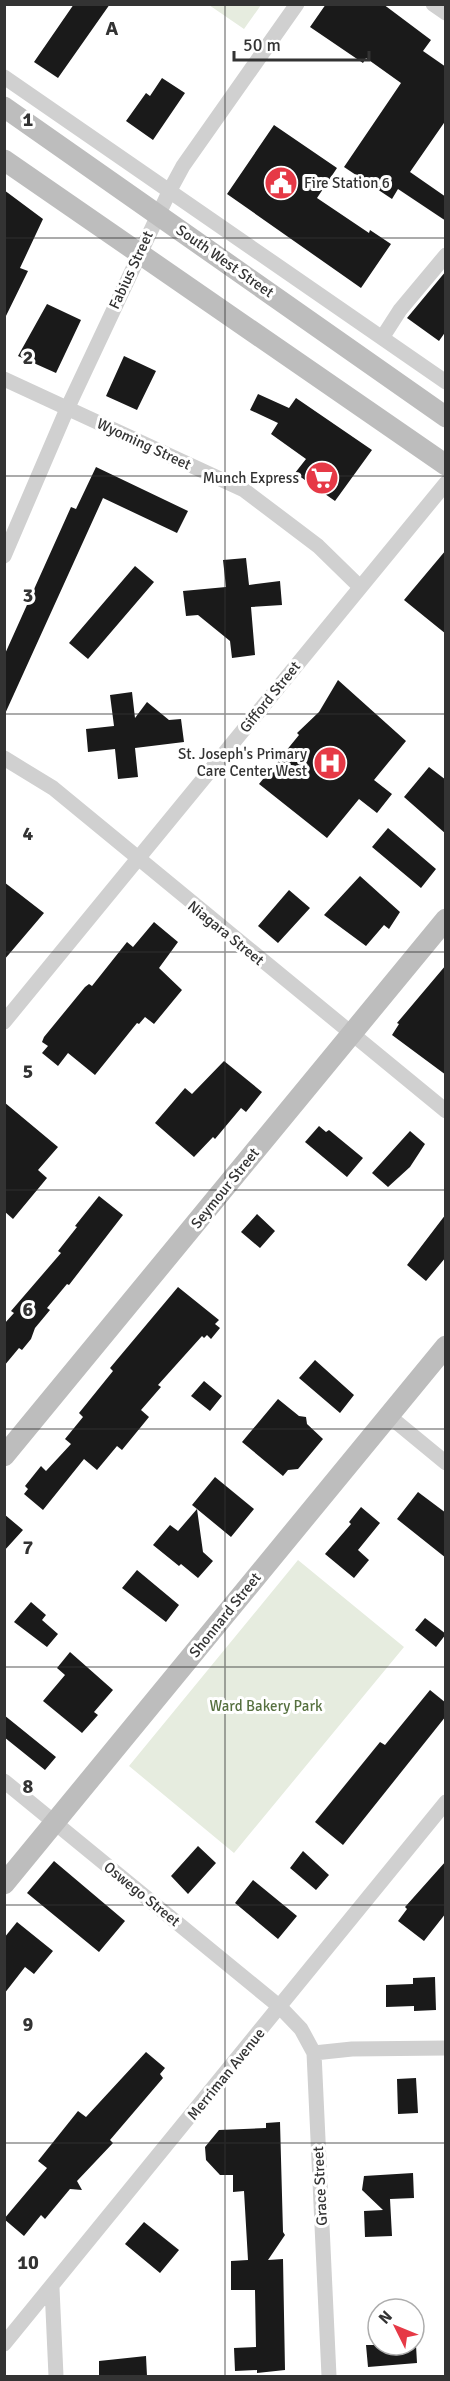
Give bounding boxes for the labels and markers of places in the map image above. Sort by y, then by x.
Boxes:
public building icon: Fire Station 6 [263,165,299,201]
place label: Fire Station 6 [304,174,390,192]
supermarket icon: Munch Express [304,460,340,496]
place label: Munch Express [203,469,299,487]
place label: St. Joseph's Primary Care Center West [178,745,307,780]
hospital icon: St. Joseph's Primary Care Center West [312,745,348,781]

